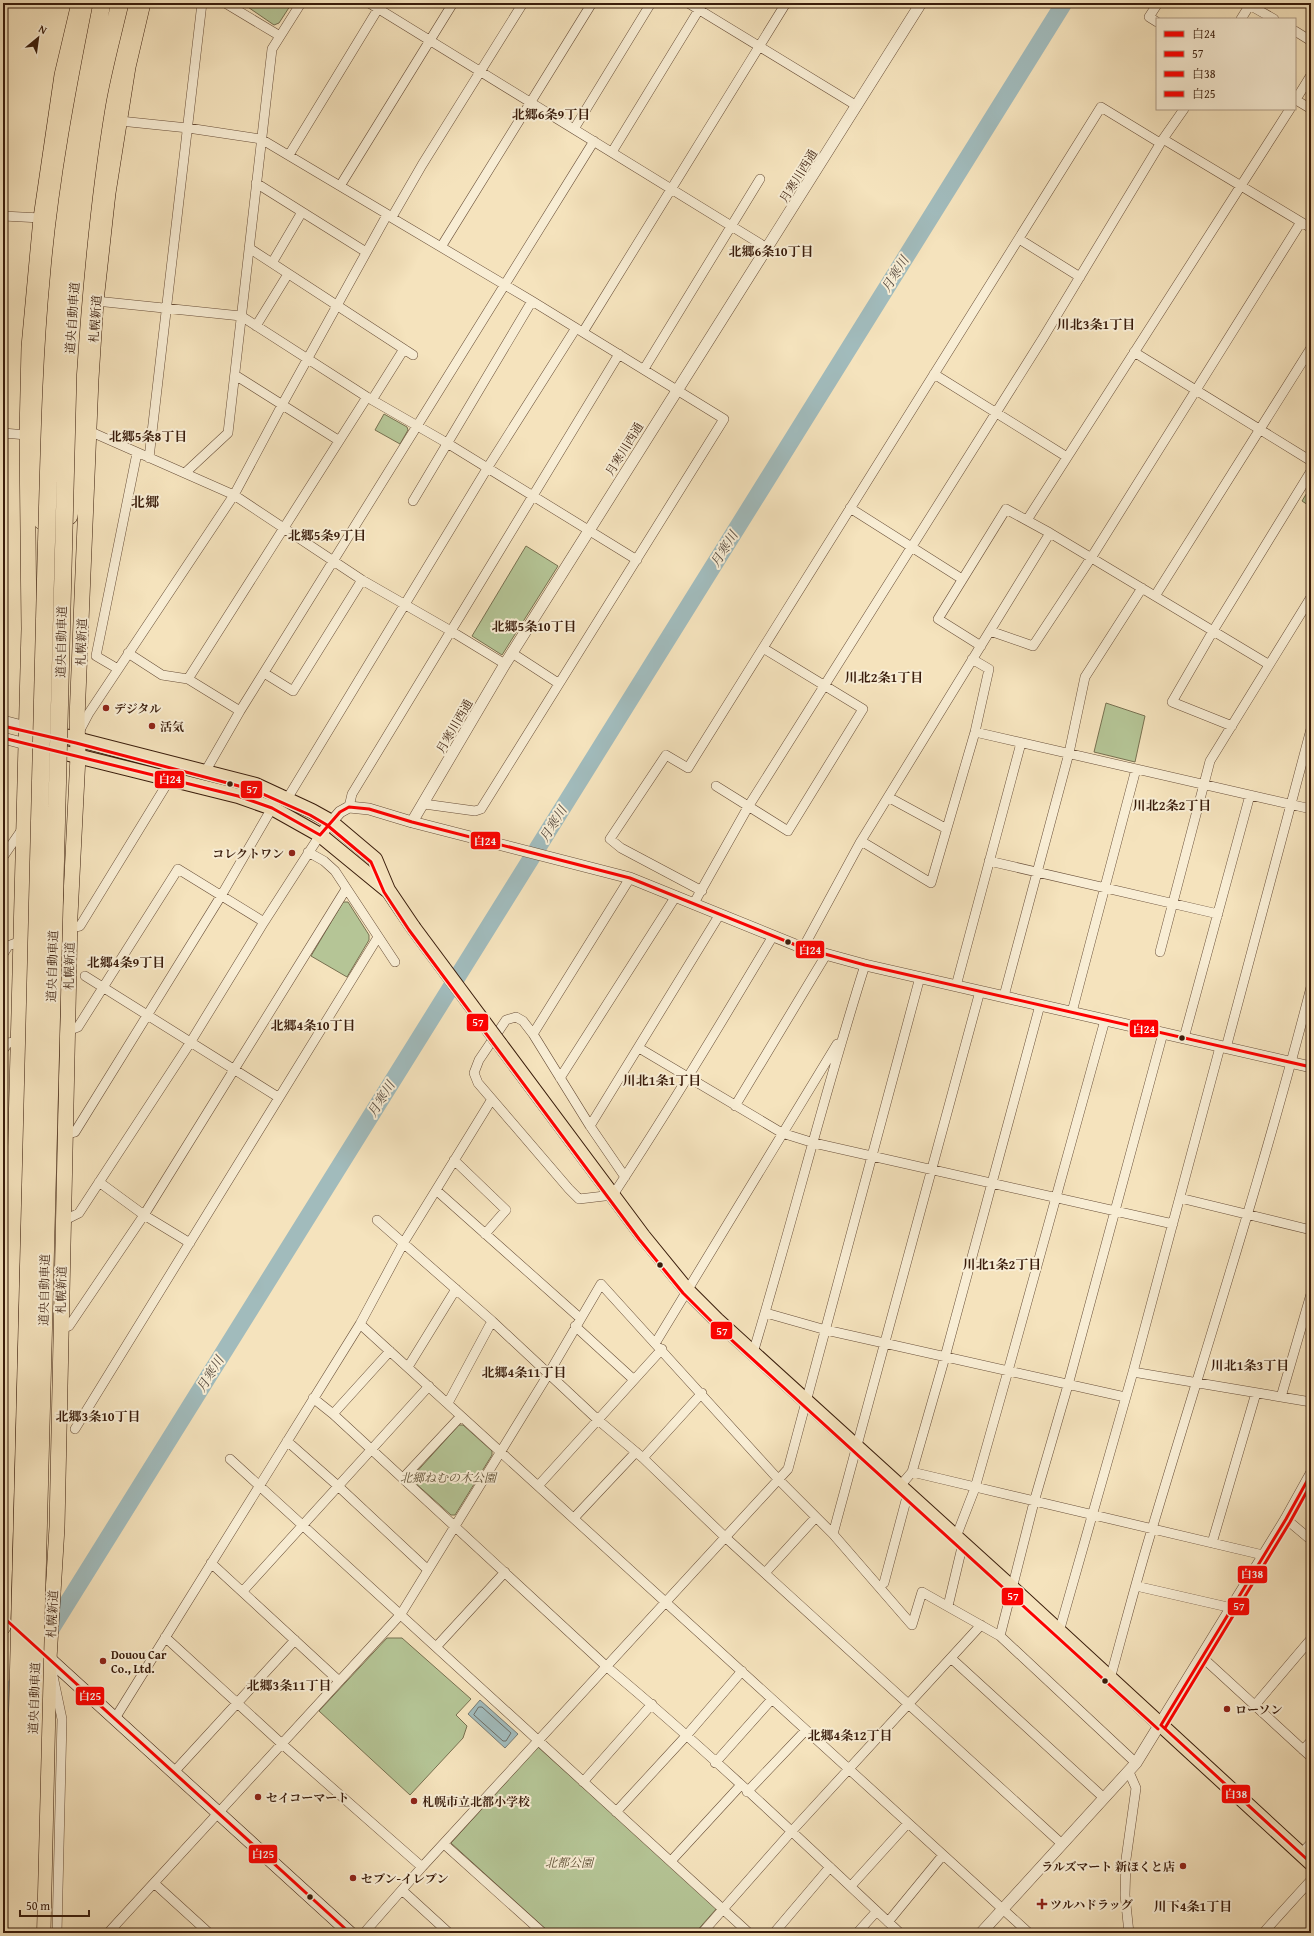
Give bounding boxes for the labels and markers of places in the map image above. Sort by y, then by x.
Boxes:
place label: デジタル [114,700,161,717]
marker: デジタル [101,703,111,713]
place label: 活気 [160,718,184,735]
marker: 活気 [147,721,157,731]
unlabelled marker [225,779,235,789]
place label: コレクトワン [212,845,284,862]
marker: コレクトワン [287,848,297,858]
unlabelled marker [783,937,793,947]
unlabelled marker [1177,1033,1187,1043]
unlabelled marker [655,1260,665,1270]
place label: Douou Car Co., Ltd. [111,1646,167,1677]
marker: Douou Car Co., Ltd. [98,1656,108,1666]
unlabelled marker [1100,1676,1110,1686]
place label: ローソン [1235,1701,1283,1718]
marker: ローソン [1222,1704,1232,1714]
place label: セイコーマート [266,1789,349,1806]
marker: セイコーマート [253,1792,263,1802]
place label: 札幌市立北都小学校 [422,1793,530,1810]
marker: 札幌市立北都小学校 [409,1796,419,1806]
place label: ラルズマート 新ほくと店 [1041,1858,1175,1875]
marker: ラルズマート 新ほくと店 [1178,1861,1188,1871]
place label: セブン-イレブン [361,1870,448,1887]
marker: セブン-イレブン [348,1873,358,1883]
unlabelled marker [305,1892,315,1902]
place label: ツルハドラッグ [1050,1896,1133,1913]
marker: ツルハドラッグ [1037,1899,1047,1909]

